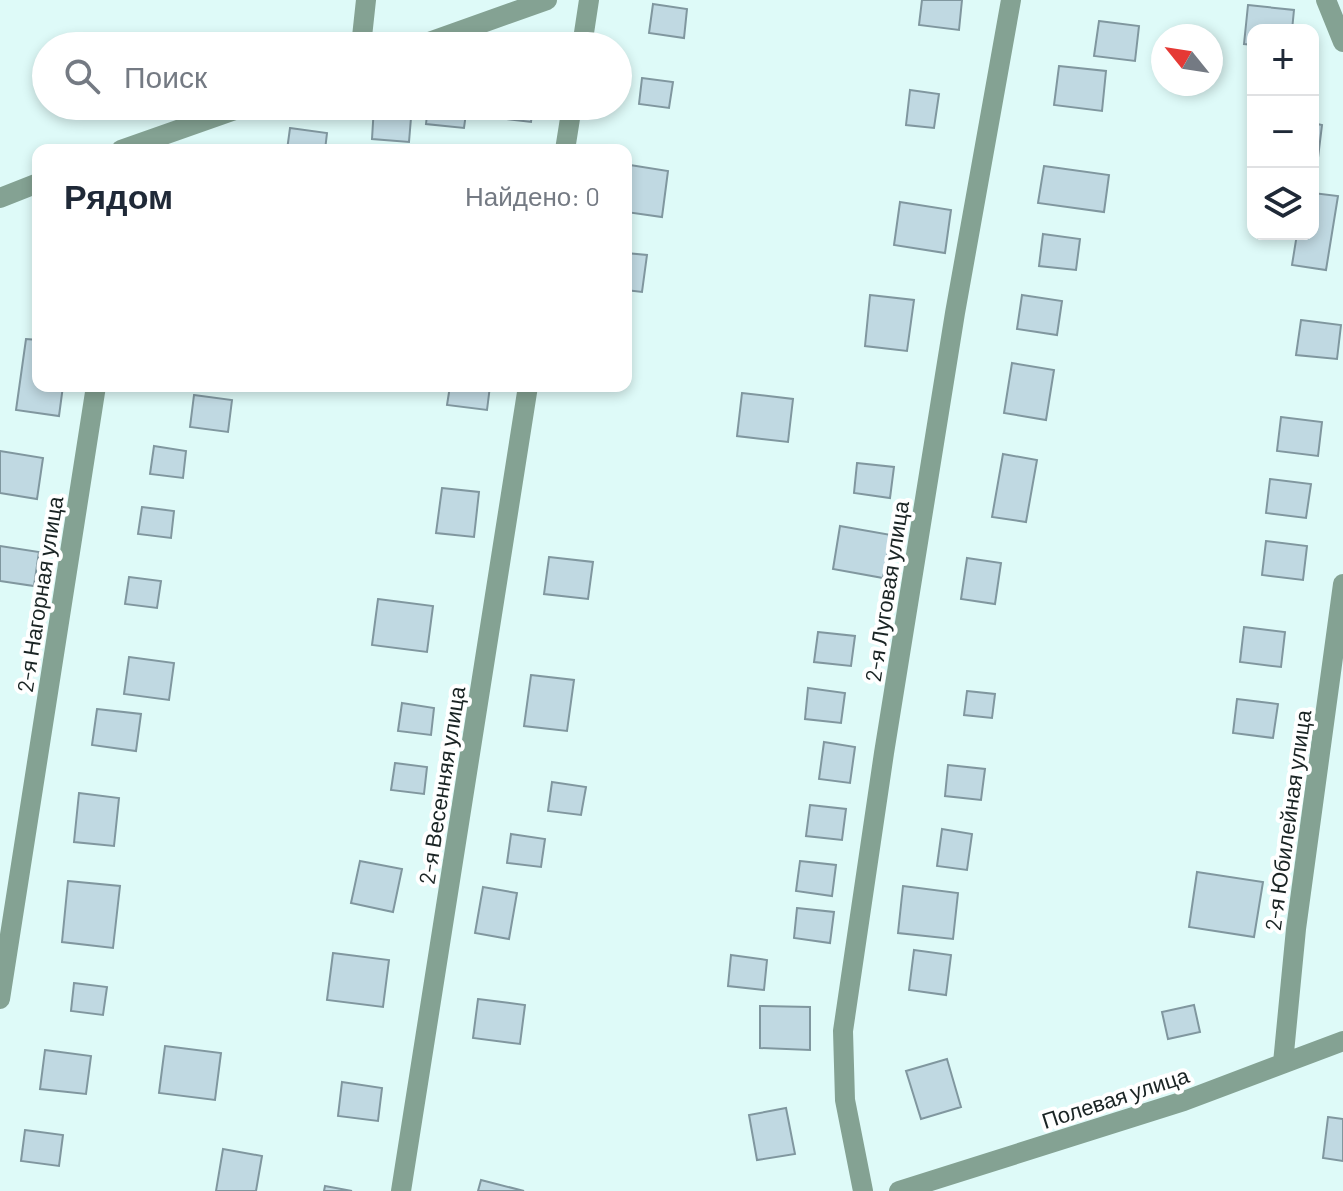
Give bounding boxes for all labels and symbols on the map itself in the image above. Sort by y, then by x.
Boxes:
north arrow [1151,24,1223,96]
street label: 2-я Нагорная улица [11,493,68,694]
street label: 2-я Луговая улица [859,498,914,683]
street label: 2-я Весенняя улица [413,683,471,886]
street label: 2-я Юбилейная улица [1259,707,1316,932]
street label: Полевая улица [1038,1061,1193,1134]

